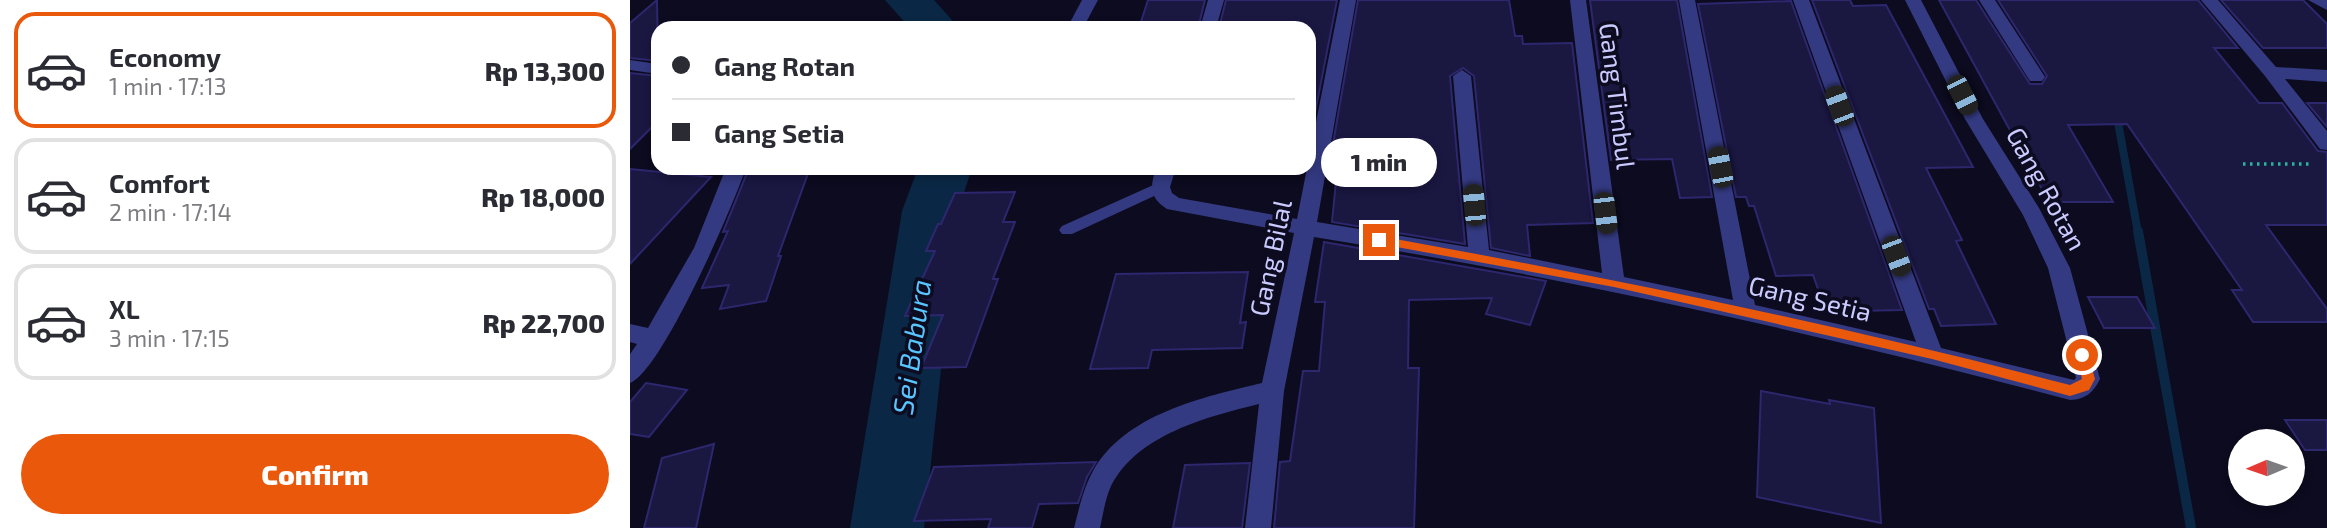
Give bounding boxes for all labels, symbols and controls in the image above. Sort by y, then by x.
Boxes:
street label: Gang Timbul [1594,21,1643,171]
icon: car [25,39,88,102]
text: Economy [109,41,221,72]
text: Gang Rotan [714,50,855,81]
text: Rp 13,300 [485,55,605,86]
text: 1 min · 17:13 [109,72,226,100]
car [1944,72,1981,118]
car [1822,83,1857,129]
text: Gang Setia [714,117,845,148]
street label: Gang Rotan [2001,121,2094,255]
callout: 1 min [1321,138,1437,188]
car [1706,144,1735,190]
text: 1 min [1351,148,1407,176]
icon: car [25,165,88,228]
text: Comfort [109,167,210,198]
text: Rp 18,000 [481,181,605,212]
car [1462,183,1487,227]
car [1593,191,1618,235]
street label: Gang Bilal [1242,196,1297,319]
text: 2 min · 17:14 [109,198,232,226]
route end [1363,224,1395,256]
car [1879,233,1914,279]
street label: Gang Setia [1746,268,1875,327]
water label: Sei Babura [885,277,937,417]
icon: car [25,291,88,354]
text: XL [109,293,140,324]
text: Rp 22,700 [482,307,605,338]
text: 3 min · 17:15 [109,324,230,352]
route start [2066,339,2098,371]
north arrow [2228,429,2305,506]
map controls [2228,429,2305,506]
button: Confirm [21,434,609,514]

